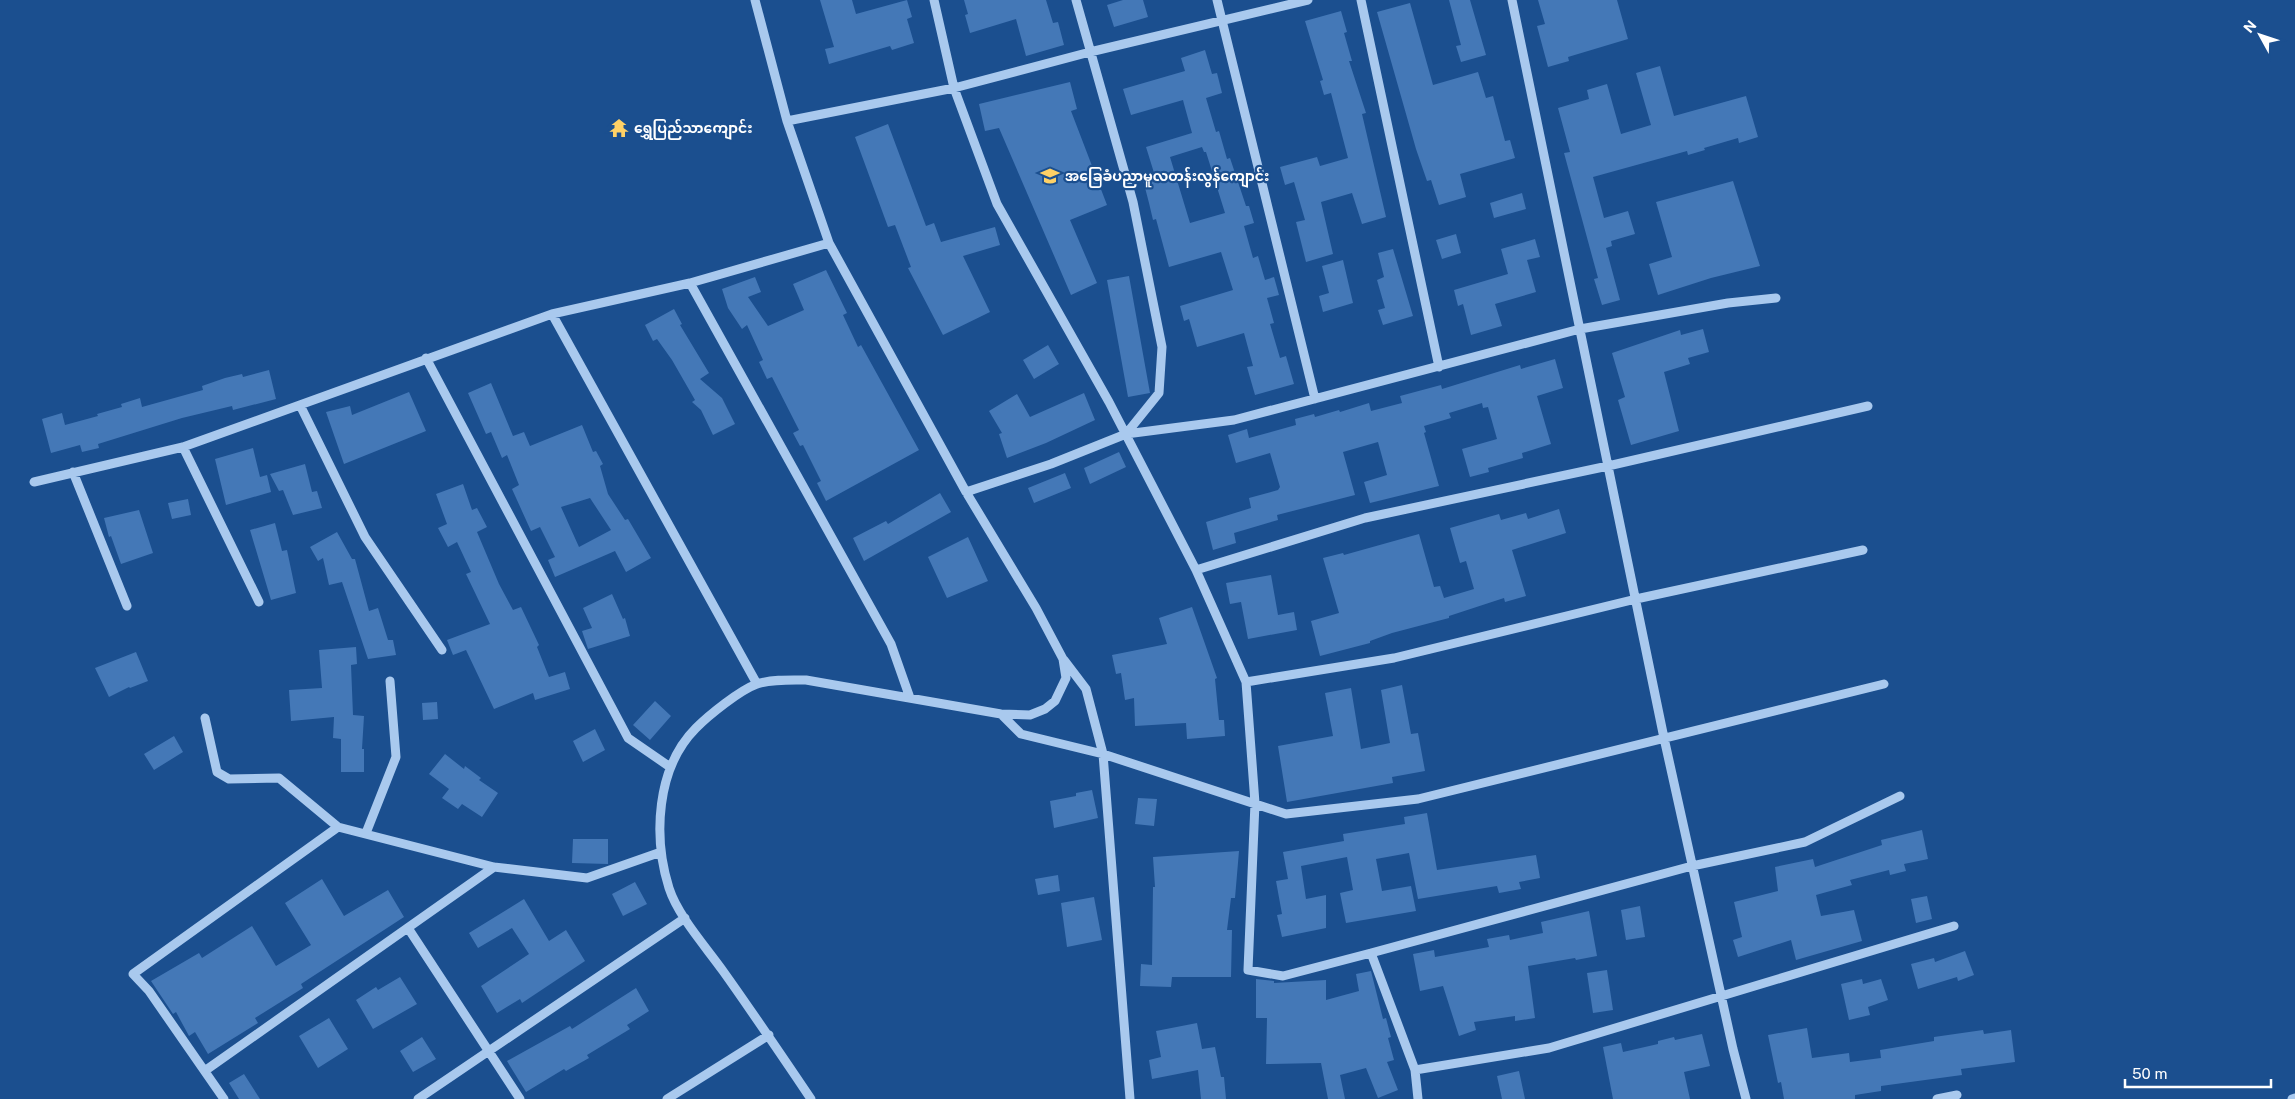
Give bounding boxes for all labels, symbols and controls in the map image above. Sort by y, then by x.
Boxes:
north arrow [2235,10,2285,60]
text: N [2240,17,2260,36]
temple icon: ရွှေပြည်သာကျောင်း [608,117,630,139]
place label: ရွှေပြည်သာကျောင်း [634,118,753,140]
school or university icon: အခြေခံပညာမူလတန်းလွန်ကျောင်း [1039,165,1061,187]
place label: အခြေခံပညာမူလတန်းလွန်ကျောင်း [1065,166,1269,188]
scale bar [2125,1056,2271,1088]
text: 50 m [2132,1065,2167,1082]

